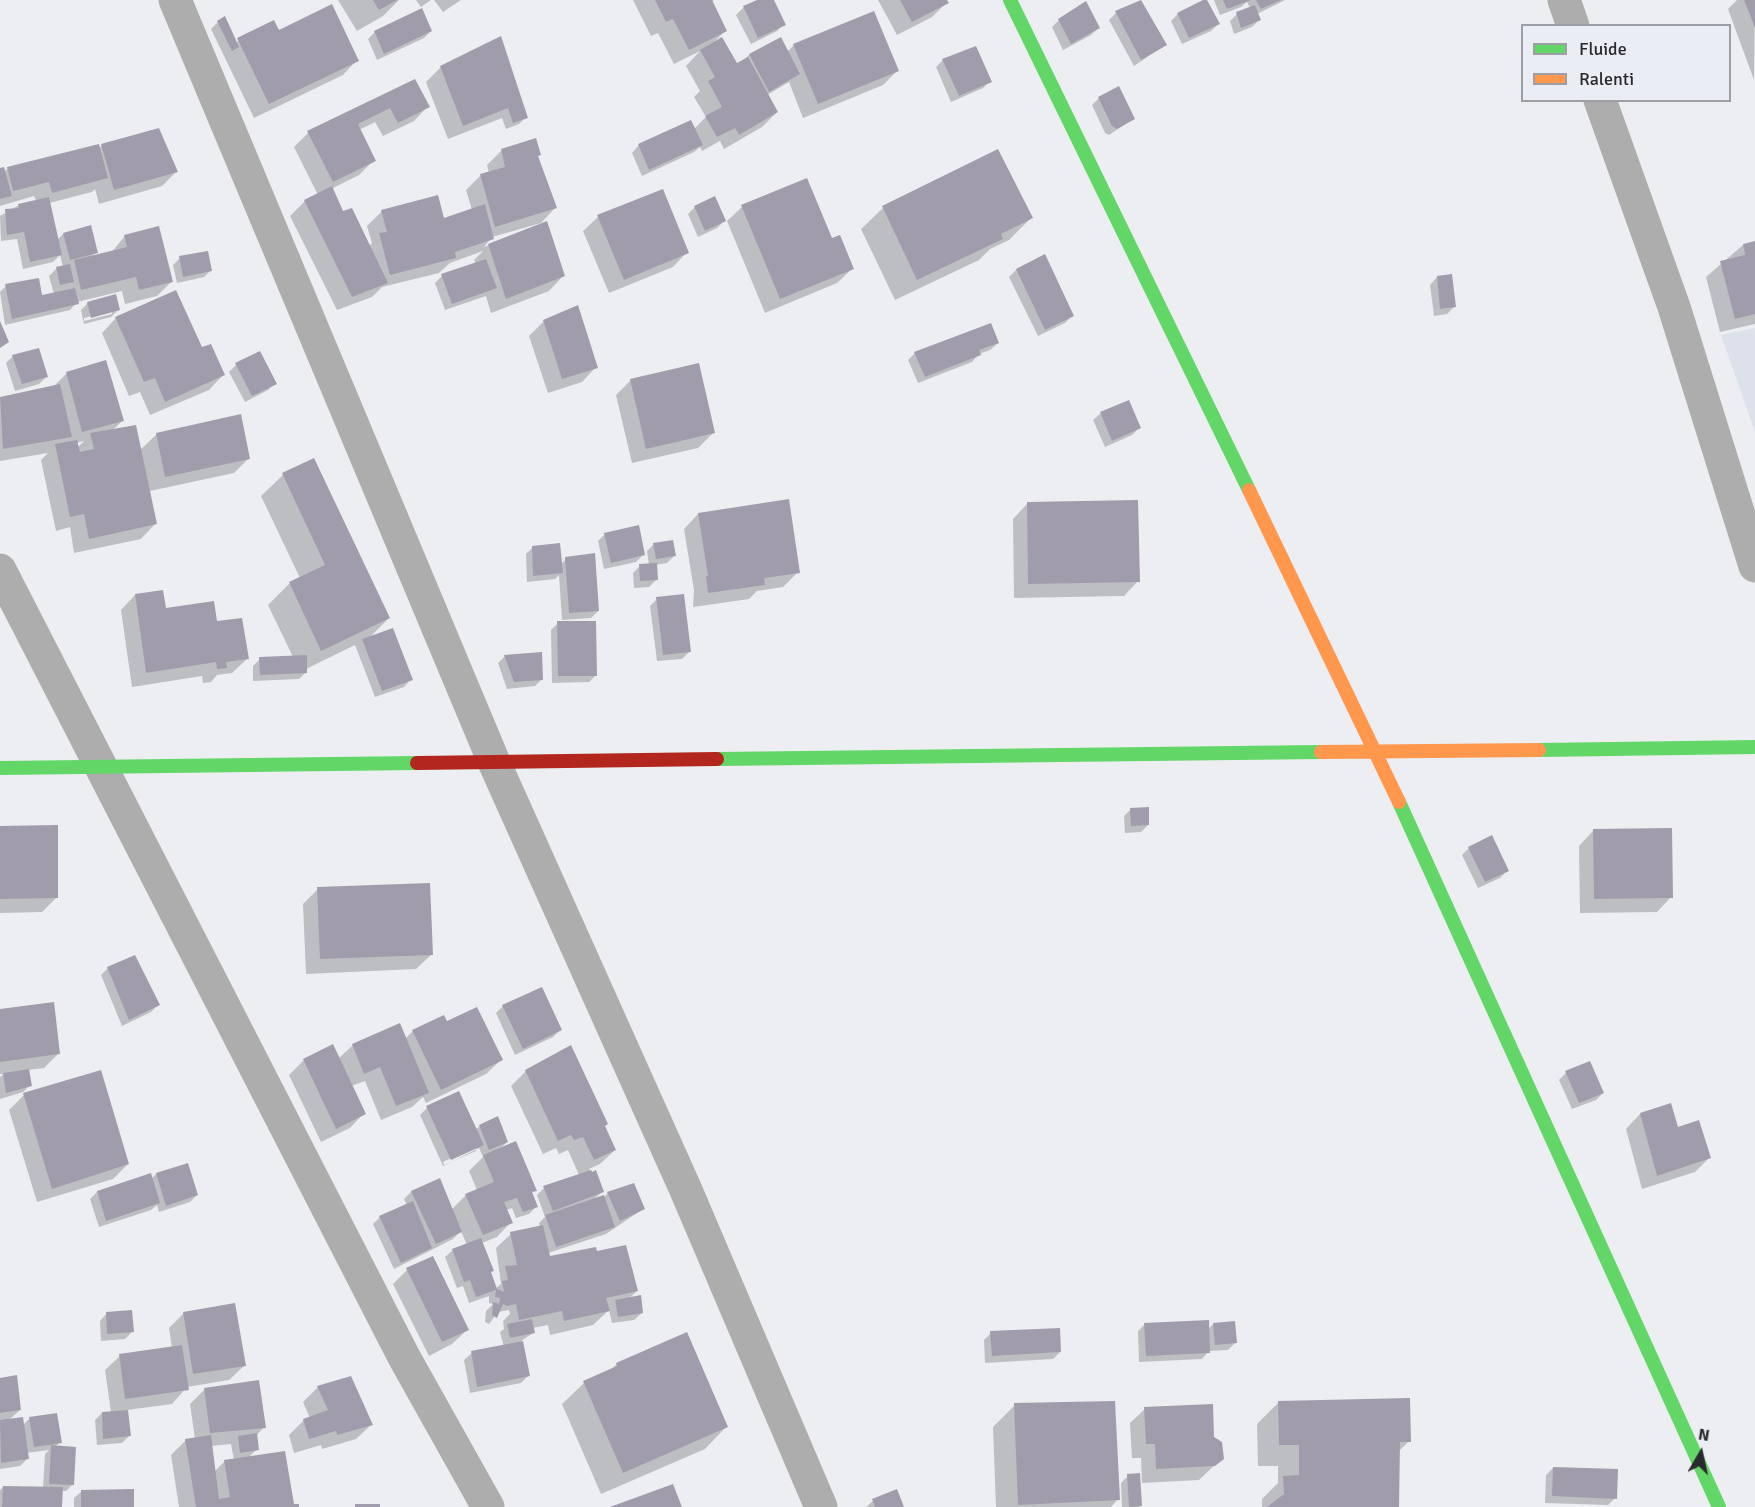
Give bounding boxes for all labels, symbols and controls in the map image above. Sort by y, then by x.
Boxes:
legend [1521,24,1731,102]
text: Fluide [1579,38,1627,60]
text: Ralenti [1579,68,1634,90]
north arrow [1671,1423,1731,1483]
text: N [1697,1424,1711,1446]

